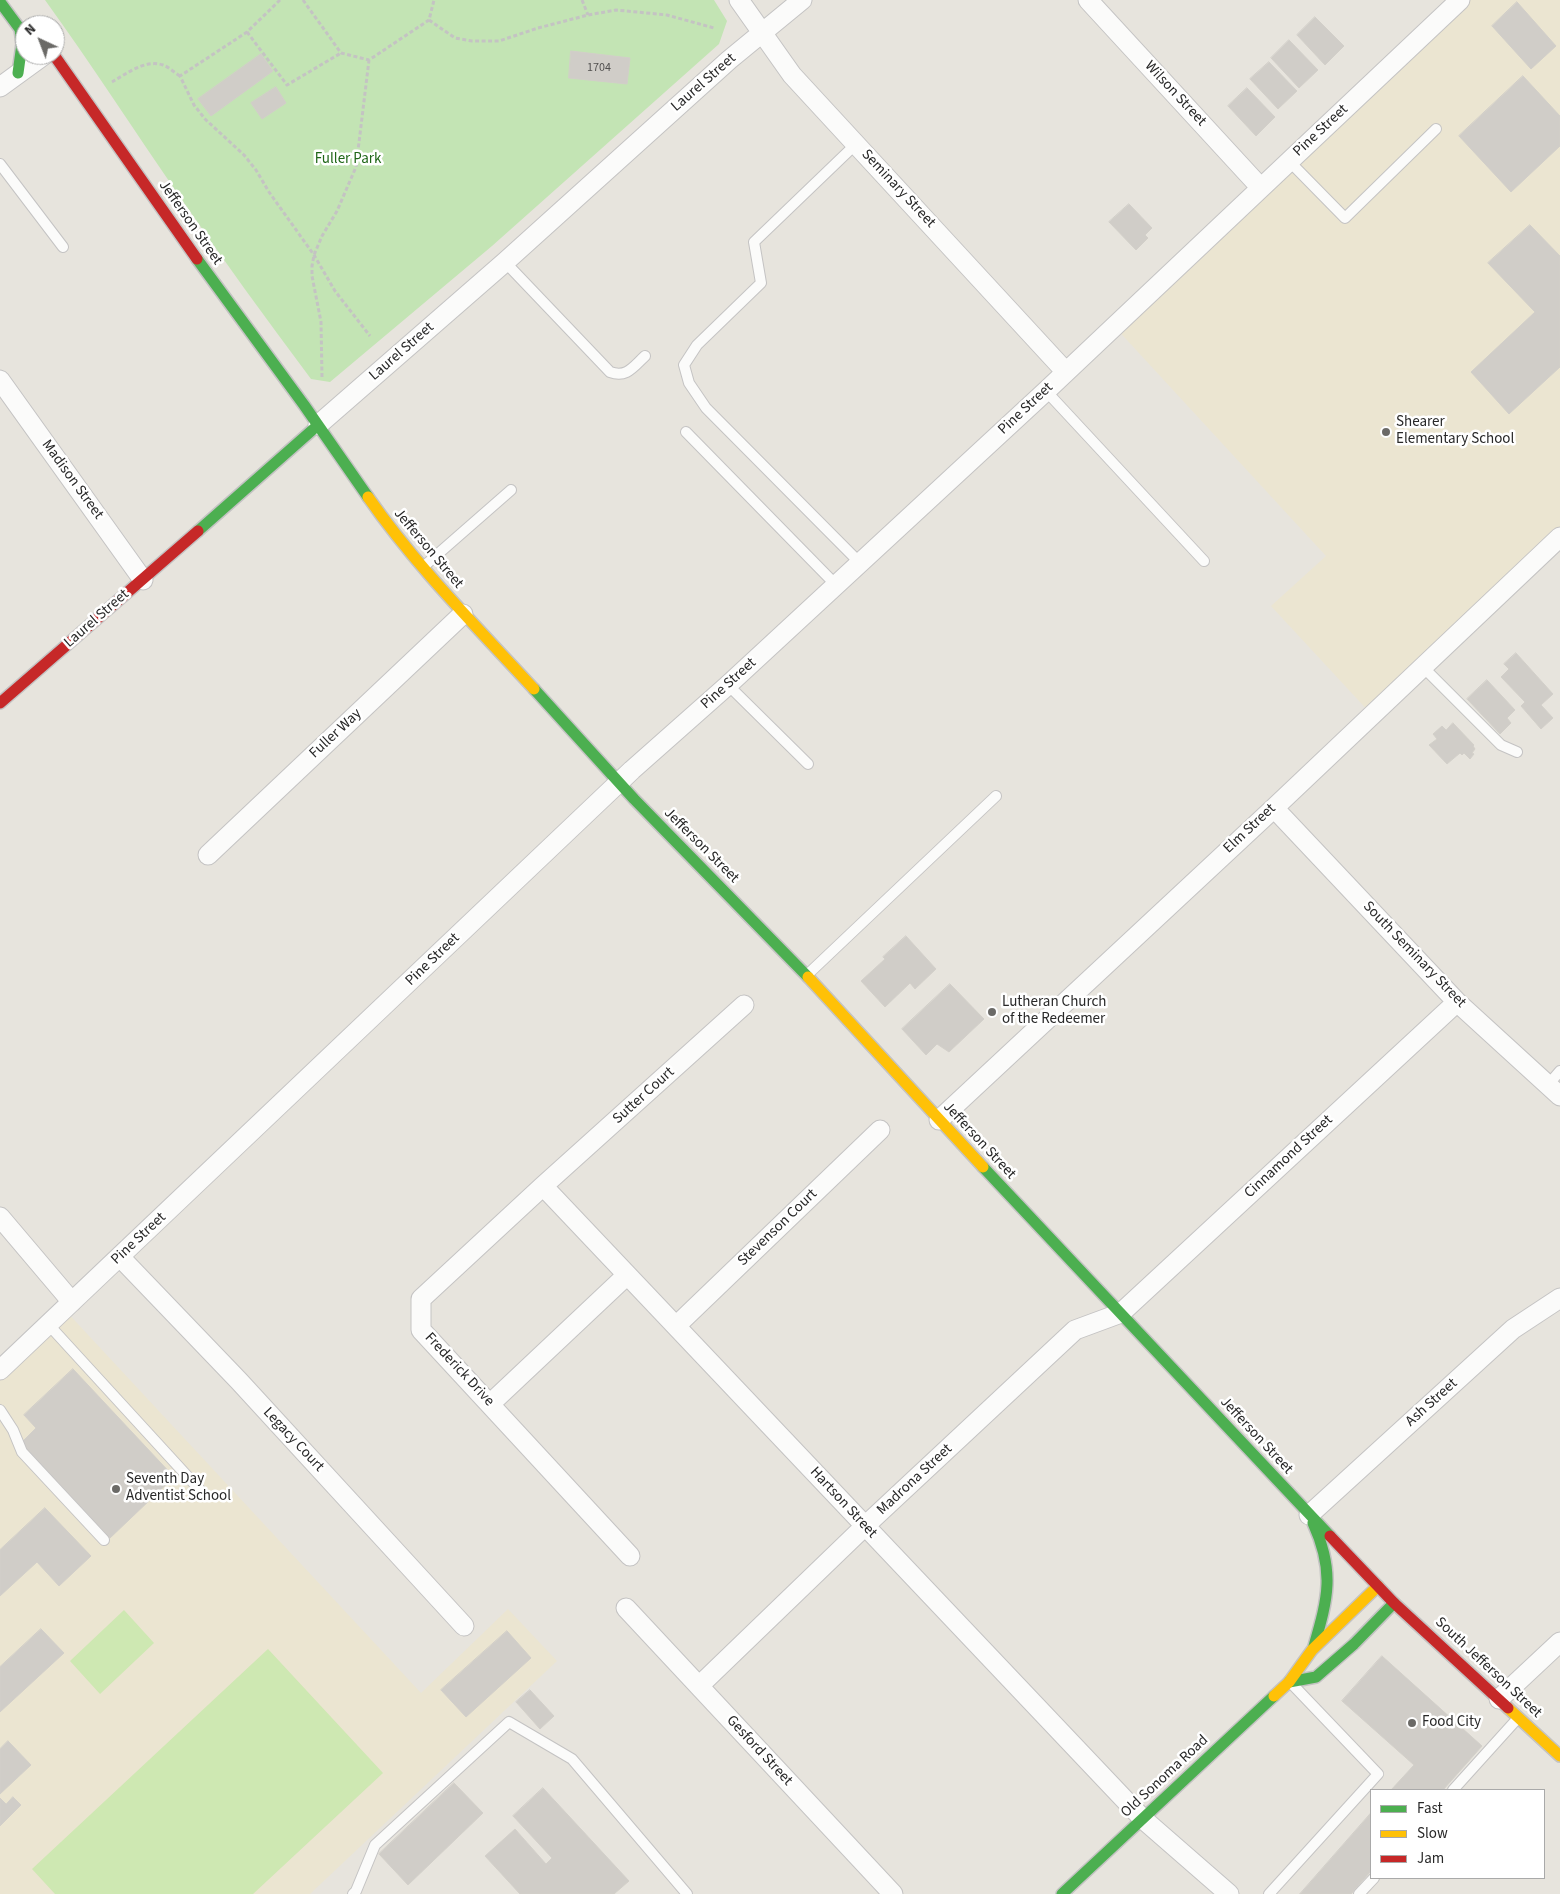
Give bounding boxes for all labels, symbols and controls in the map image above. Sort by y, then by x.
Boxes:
north arrow [15,15,65,65]
text: N [20,19,41,40]
street label: Laurel Street [668,50,740,116]
street label: Wilson Street [1140,58,1210,130]
house number: 1704 [587,61,611,75]
street label: Pine Street [1290,101,1352,161]
street label: Seminary Street [857,146,939,232]
park label: Fuller Park [315,151,381,169]
street label: Jefferson Street [154,177,226,269]
street label: Laurel Street [366,319,438,385]
street label: Pine Street [995,379,1057,439]
place label: Shearer Elementary School [1396,414,1514,449]
marker: Shearer Elementary School [1380,426,1392,438]
street label: Madison Street [37,437,107,523]
street label: Jefferson Street [389,505,467,593]
street label: Laurel Street [61,586,133,652]
street label: Pine Street [698,654,760,714]
street label: Fuller Way [306,705,366,763]
street label: Elm Street [1220,800,1280,858]
street label: Jefferson Street [660,805,742,887]
street label: South Seminary Street [1359,898,1469,1012]
street label: Pine Street [402,930,464,990]
place label: Lutheran Church of the Redeemer [1002,994,1107,1029]
marker: Lutheran Church of the Redeemer [986,1006,998,1018]
street label: Sutter Court [610,1064,678,1128]
street label: Jefferson Street [939,1099,1019,1183]
street label: Cinnamond Street [1241,1112,1337,1202]
street label: Stevenson Court [735,1186,821,1270]
street label: Pine Street [108,1209,170,1269]
street label: Frederick Drive [420,1329,498,1411]
street label: Ash Street [1402,1375,1462,1431]
street label: Jefferson Street [1216,1394,1296,1478]
street label: Legacy Court [259,1404,327,1476]
street label: Madrona Street [874,1441,956,1519]
street label: Hartson Street [806,1464,880,1542]
place label: Seventh Day Adventist School [126,1471,231,1506]
marker: Seventh Day Adventist School [110,1483,122,1495]
street label: South Jefferson Street [1431,1614,1545,1722]
street label: Gesford Street [722,1712,796,1790]
place label: Food City [1422,1714,1481,1732]
marker: Food City [1406,1717,1418,1729]
street label: Old Sonoma Road [1118,1732,1212,1822]
legend [1370,1789,1545,1879]
text: Fast [1417,1798,1443,1819]
text: Slow [1417,1823,1448,1844]
text: Jam [1417,1848,1444,1869]

